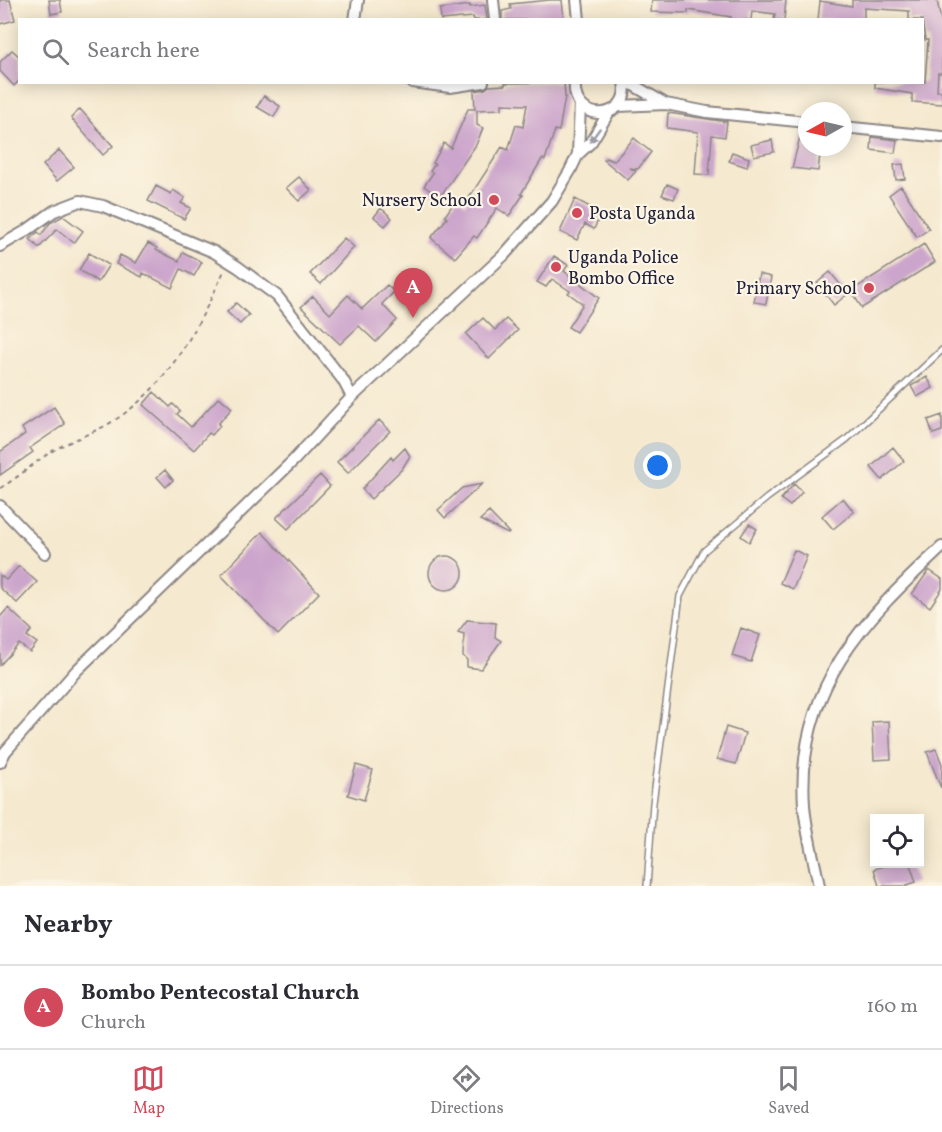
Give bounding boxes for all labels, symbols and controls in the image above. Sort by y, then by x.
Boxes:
search box [18,18,924,84]
icon: search [39,35,72,68]
text: Search here [87,36,200,67]
north arrow [798,102,852,156]
one-way arrow [589,126,601,142]
place label: Nursery School [362,189,482,214]
marker: Nursery School [487,193,501,207]
place label: Posta Uganda [589,202,695,227]
marker: Posta Uganda [570,206,584,220]
place label: Uganda Police Bombo Office [568,246,679,292]
marker: Uganda Police Bombo Office [549,260,563,274]
pin: A [394,268,432,318]
place label: Primary School [736,277,857,302]
marker: Primary School [862,281,876,295]
your location [643,451,672,480]
map controls [870,814,924,868]
button: locate [870,814,924,868]
text: Nearby [24,907,113,943]
text: Bombo Pentecostal Church [81,978,360,1009]
text: A [36,993,51,1021]
text: 160 m [866,993,918,1021]
text: Church [81,1009,146,1037]
tab: Map [132,1062,165,1120]
tab: Directions [430,1062,504,1120]
tab: Saved [768,1062,810,1120]

